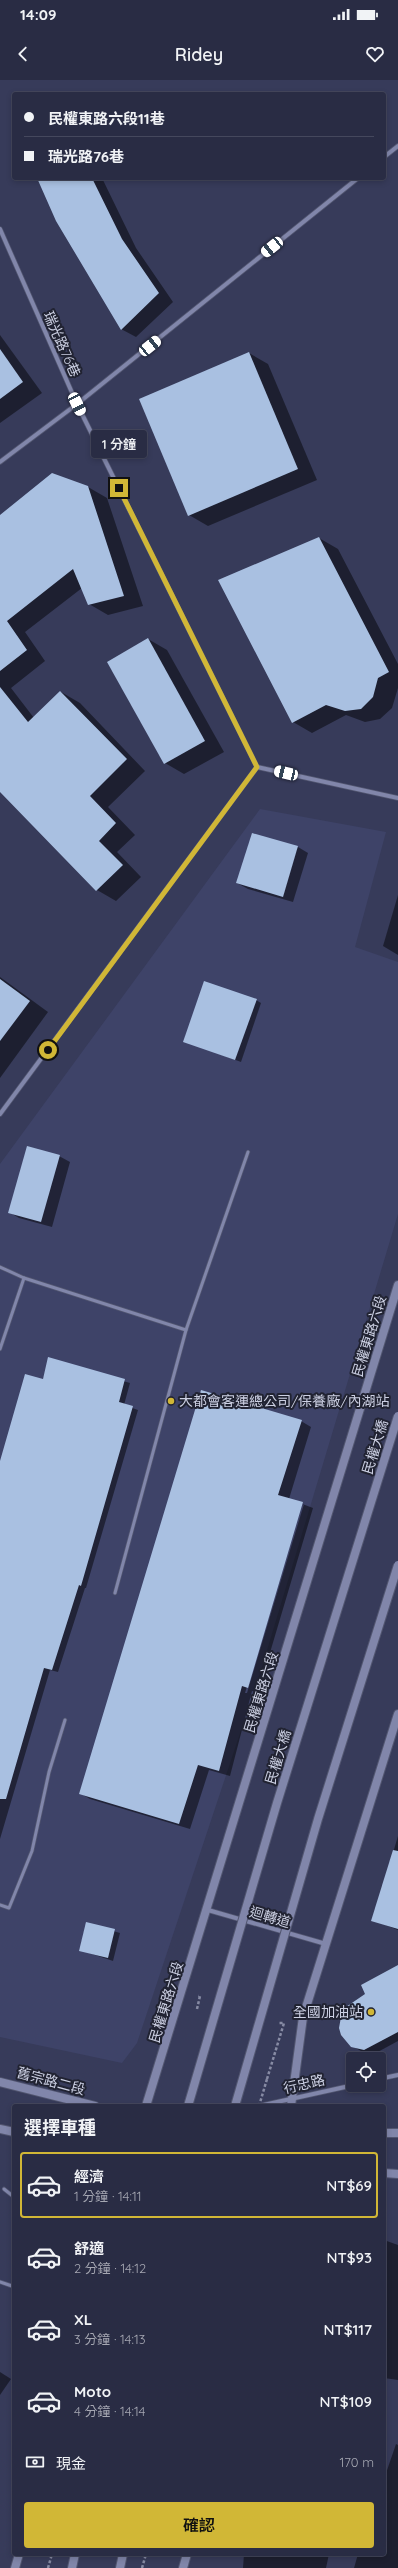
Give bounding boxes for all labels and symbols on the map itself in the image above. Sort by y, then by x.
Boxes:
car [259,235,285,259]
street label: 瑞光路76巷 [39,308,85,380]
car [137,334,163,358]
car [66,391,88,417]
callout: 1 分鐘 [91,430,147,458]
route end [110,479,128,497]
car [273,764,299,782]
route start [39,1041,57,1059]
street label: 民權東路六段 [348,1293,390,1379]
place label: 大都會客運總公司/保養廠/內湖站 [179,1392,390,1410]
marker: 大都會客運總公司/保養廠/內湖站 [166,1396,176,1406]
street label: 民權大橋 [358,1418,392,1476]
street label: 民權東路六段 [240,1649,282,1735]
street label: 民權大橋 [261,1728,295,1786]
street label: 迴轉道 [247,1903,293,1931]
street label: 民權東路六段 [145,1959,187,2045]
place label: 全國加油站 [293,2003,363,2021]
marker: 全國加油站 [366,2007,376,2017]
street label: 舊宗路二段 [15,2063,87,2099]
street label: 行忠路 [282,2071,326,2097]

